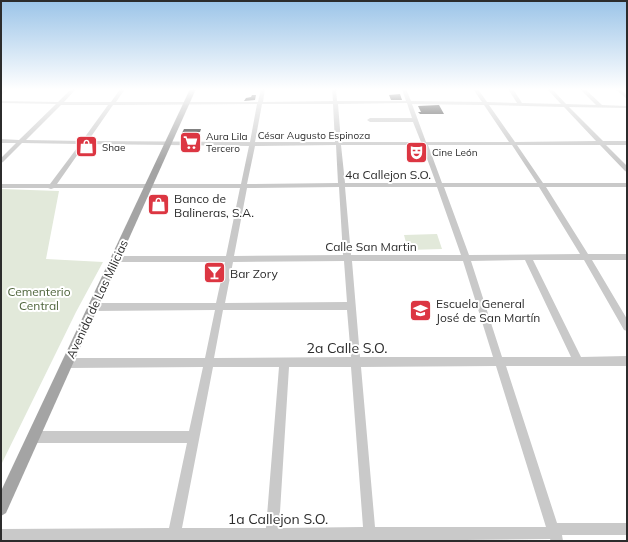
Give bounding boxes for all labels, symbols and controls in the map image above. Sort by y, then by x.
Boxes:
supermarket icon: Aura Lila Tercero [177,129,203,155]
street label: César Augusto Espinoza [258,129,370,142]
place label: Aura Lila Tercero [206,130,248,155]
shop icon: Shae [73,134,99,160]
theatre icon: Cine León [403,139,429,165]
place label: Shae [102,141,126,154]
place label: Cine León [432,146,478,159]
street label: 4a Callejon S.O. [345,167,431,182]
place label: Banco de Balineras, S.A. [174,191,254,220]
shop icon: Banco de Balineras, S.A. [145,192,171,218]
street label: Avenida de Las Milicias [63,237,131,361]
street label: Calle San Martin [325,239,417,254]
bar icon: Bar Zory [201,260,227,286]
place label: Bar Zory [230,266,278,281]
park label: Cementerio Central [7,284,71,313]
place label: Escuela General José de San Martín [436,296,540,325]
school or university icon: Escuela General José de San Martín [407,297,433,323]
street label: 2a Calle S.O. [307,339,387,357]
street label: 1a Callejon S.O. [228,510,328,528]

